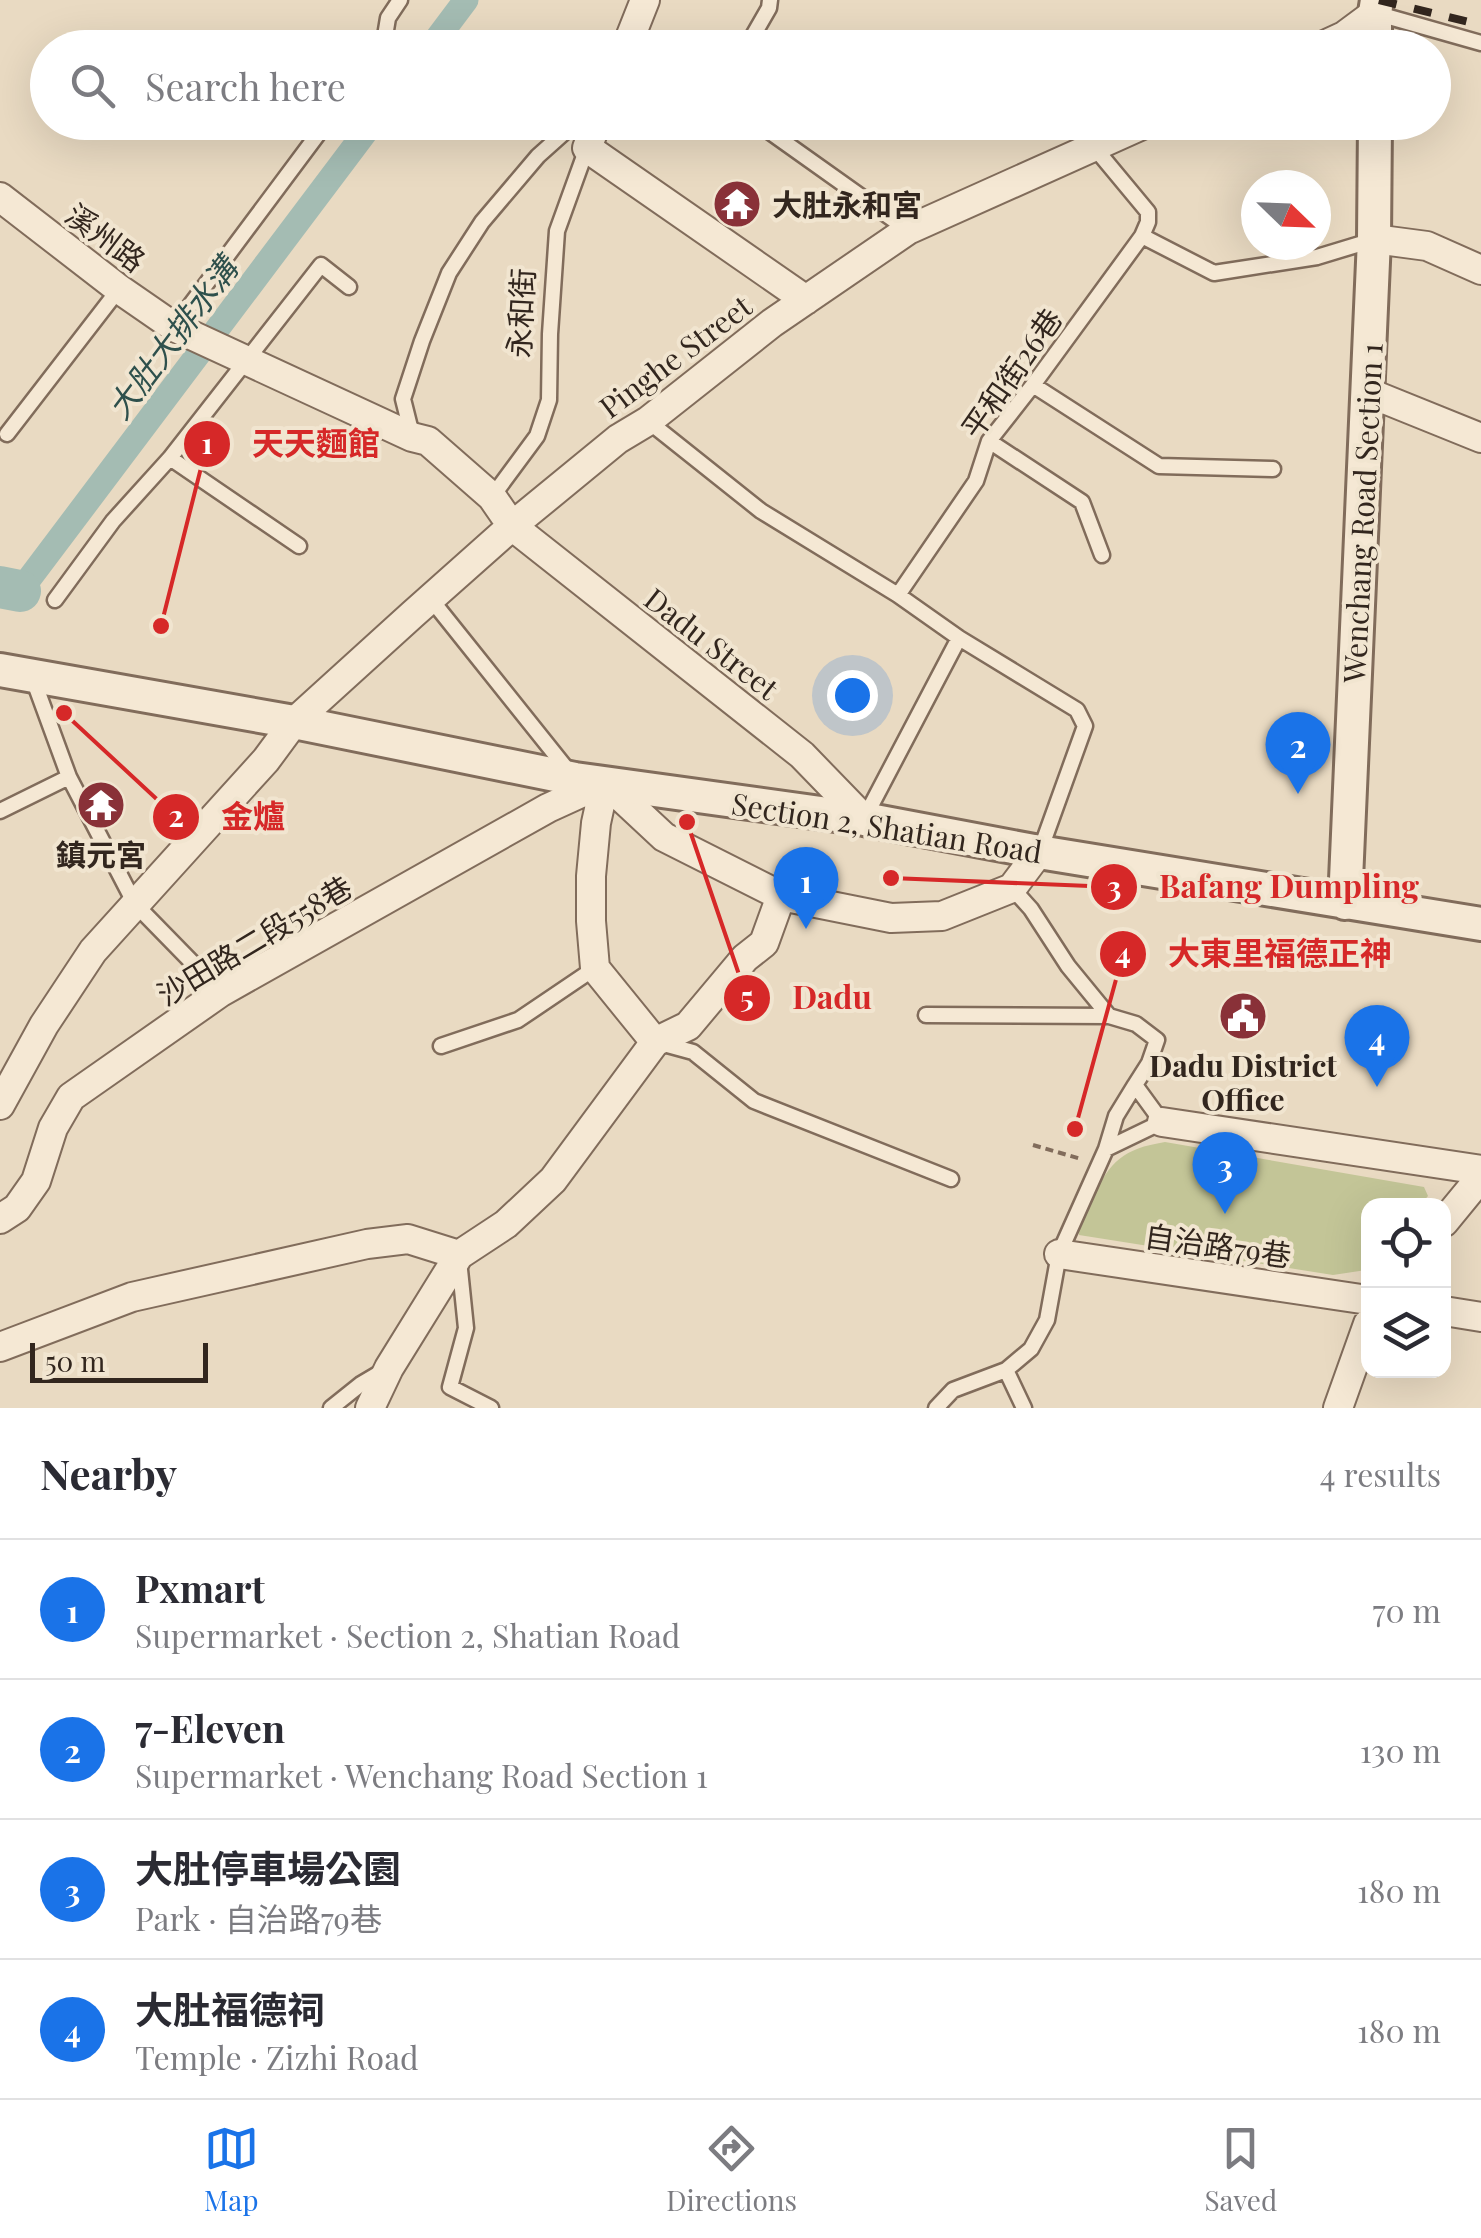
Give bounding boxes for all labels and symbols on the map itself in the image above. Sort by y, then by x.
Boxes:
north arrow [1241,170,1331,260]
temple icon: 大肚永和宮 [711,178,763,230]
place label: 大肚永和宮 [772,184,922,224]
street label: 溪州路 [58,194,154,280]
water label: 大肚大排水溝 [96,244,248,427]
street label: 永和街 [498,267,542,359]
street label: Pinghe Street [591,285,759,426]
street label: 平和街26巷 [952,300,1070,446]
street label: Wenchang Road Section 1 [1333,342,1391,685]
callout: 天天麵館 [182,413,400,475]
text: 天天麵館 [252,420,380,463]
text: 1 [201,422,213,462]
street label: Dadu Street [637,578,787,708]
your location [827,670,878,721]
pin: 2 [1266,712,1330,794]
temple icon: 鎮元宮 [75,779,127,831]
street label: Section 2, Shatian Road [729,783,1045,871]
callout: 金爐 [151,786,305,848]
text: 金爐 [221,793,285,836]
text: 2 [168,795,184,835]
place label: 鎮元宮 [56,834,146,874]
pin: 1 [774,846,838,929]
callout: Bafang Dumpling [1089,856,1439,918]
text: Bafang Dumpling [1159,863,1419,906]
street label: 沙田路二段558巷 [149,866,359,1014]
text: 3 [1107,866,1121,906]
callout: 大東里福德正神 [1098,923,1412,985]
text: 大東里福德正神 [1168,930,1392,973]
text: 4 [1115,932,1131,972]
callout: Dadu [722,967,892,1029]
text: Dadu [792,974,872,1017]
text: 5 [740,976,754,1016]
public building icon: Dadu District Office [1217,990,1269,1042]
pin: 4 [1344,1004,1410,1087]
place label: Dadu District Office [1149,1045,1337,1119]
pin: 3 [1192,1132,1258,1214]
street label: 自治路79巷 [1142,1215,1294,1275]
scale bar [30,1338,208,1382]

